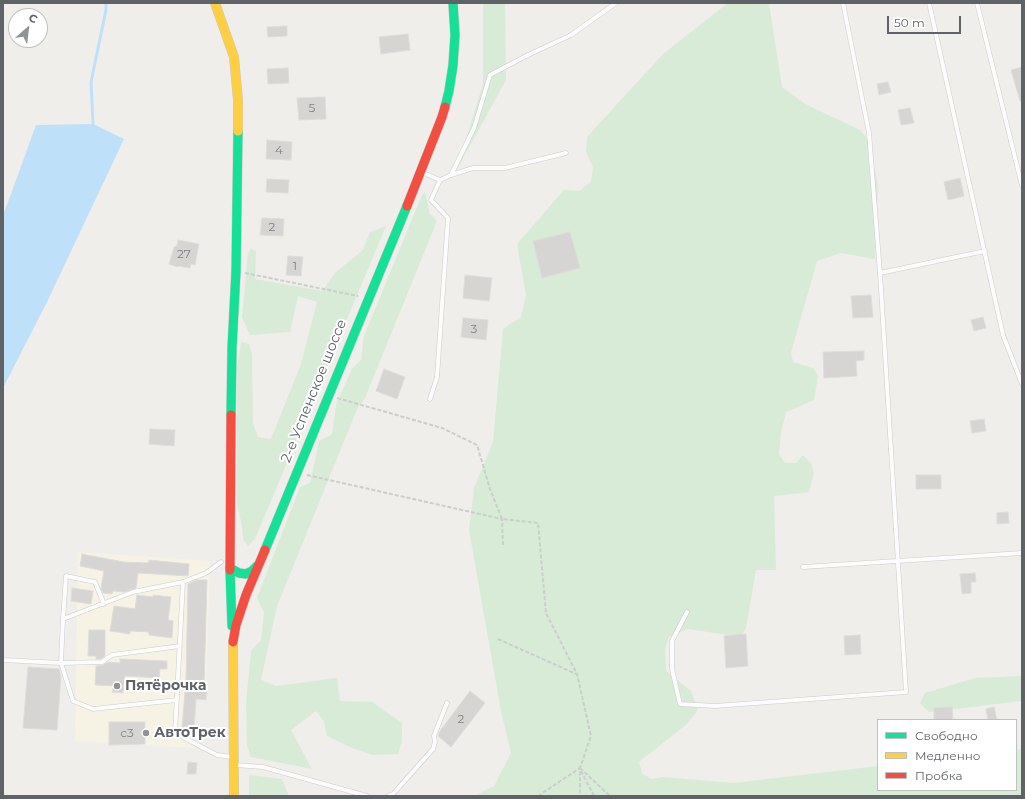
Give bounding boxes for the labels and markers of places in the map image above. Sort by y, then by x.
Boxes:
place label: Пятёрочка [125,678,206,694]
marker: Пятёрочка [112,681,122,691]
place label: АвтоТрек [154,725,226,741]
marker: АвтоТрек [141,728,151,738]

